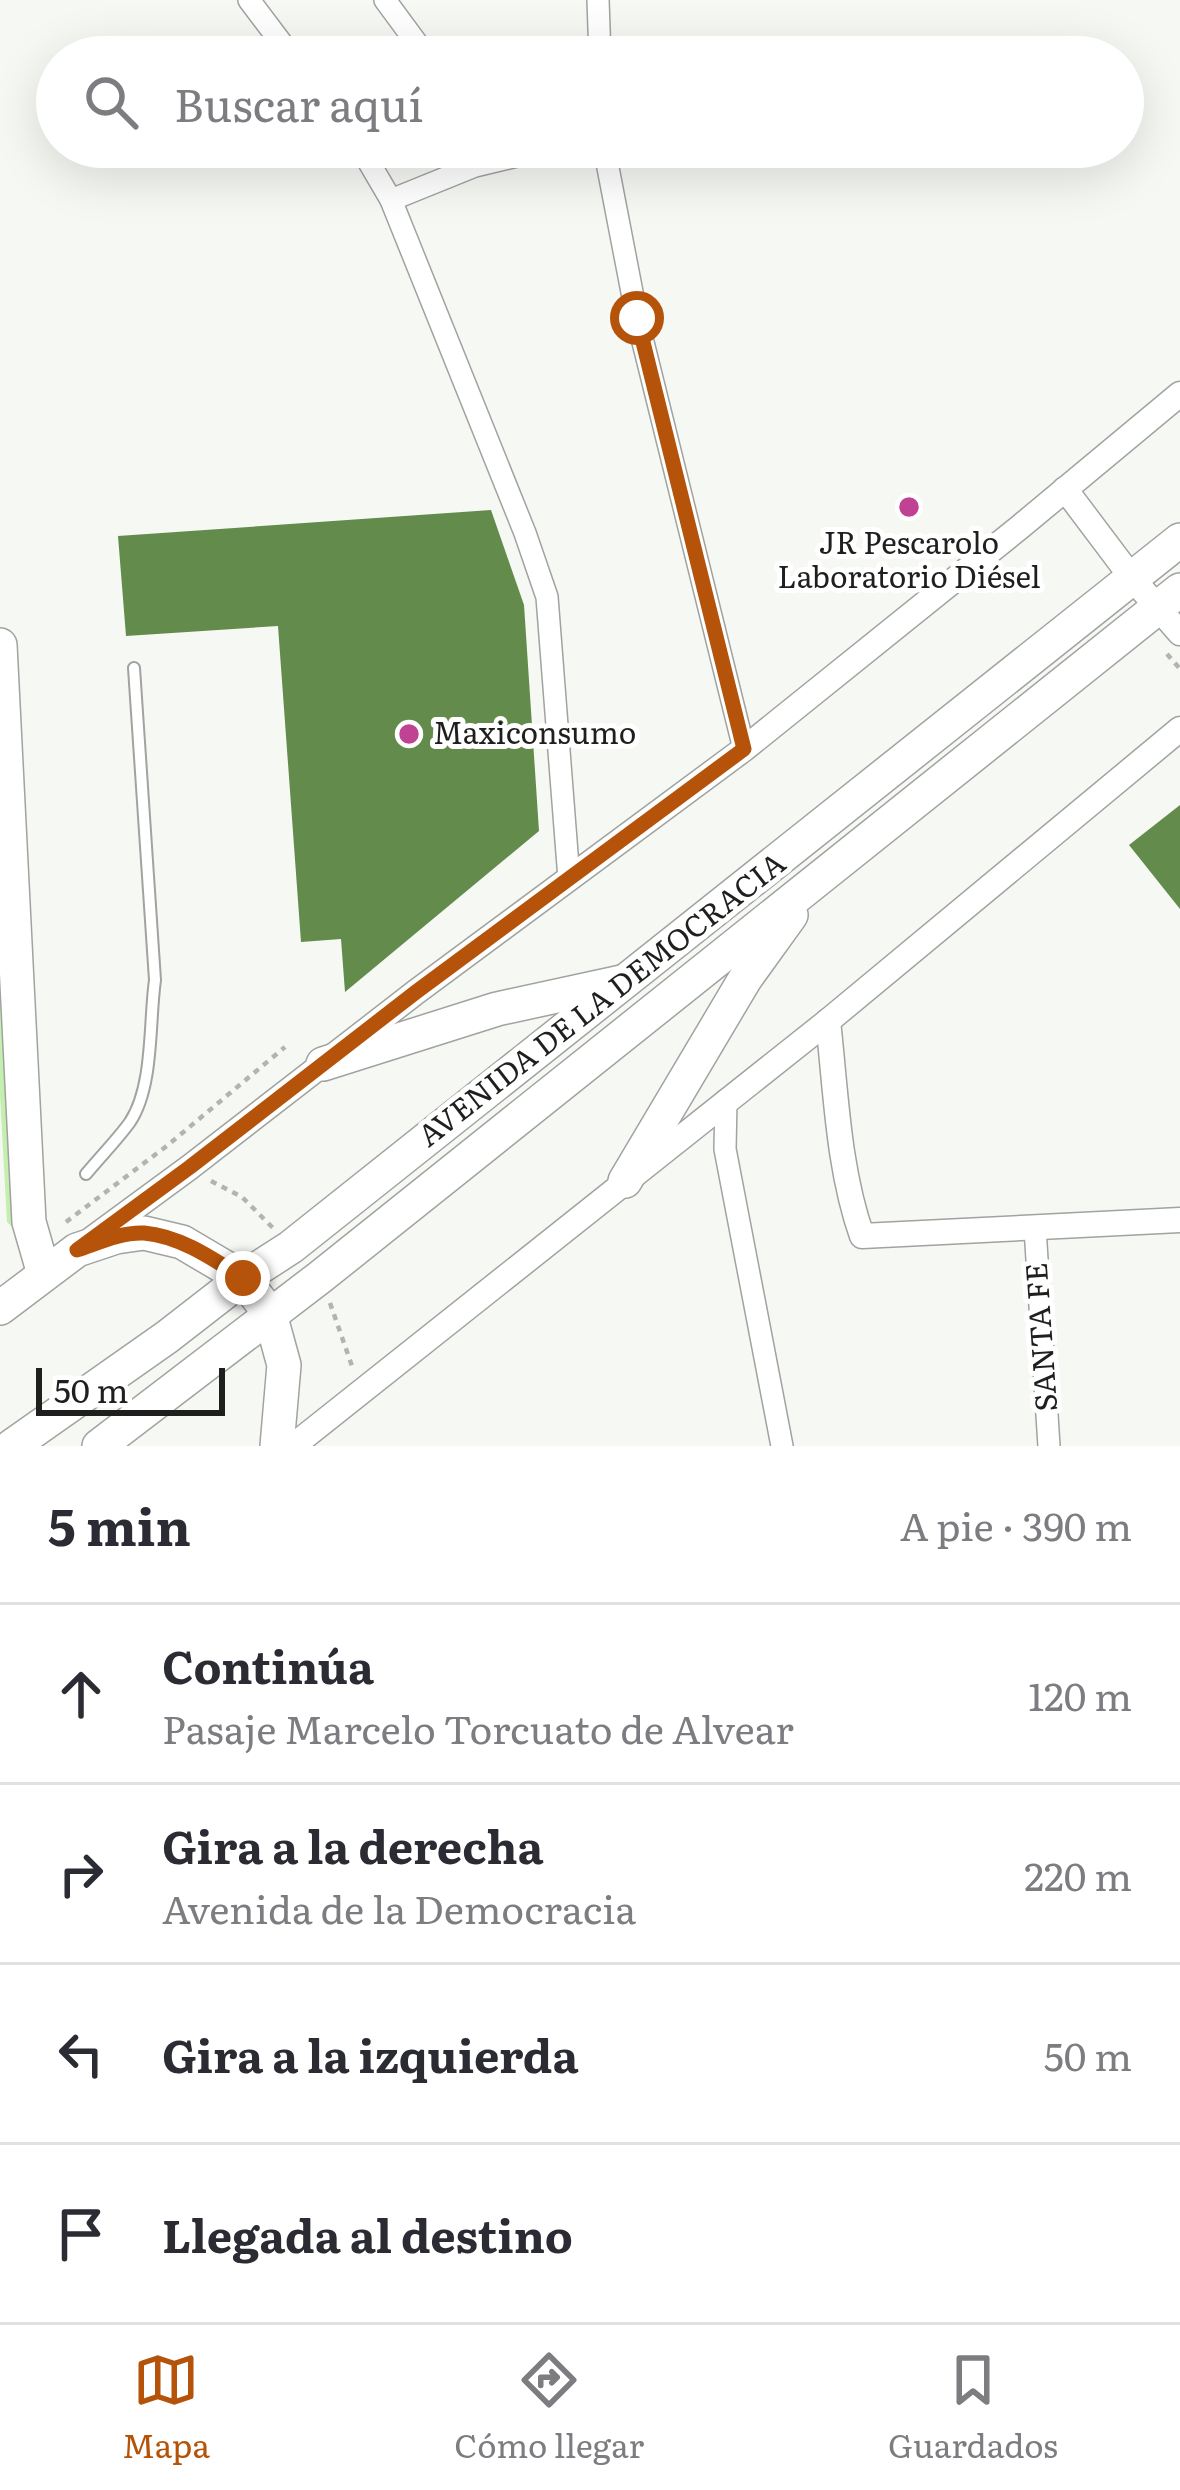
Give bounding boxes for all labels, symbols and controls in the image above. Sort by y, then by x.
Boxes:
search box [36,36,1144,168]
icon: search [78,69,144,135]
text: Buscar aquí [174,69,423,136]
route start [610,291,664,345]
marker: JR Pescarolo Laboratorio Diésel [896,494,922,520]
place label: JR Pescarolo Laboratorio Diésel [777,519,1041,597]
place label: Maxiconsumo [433,709,636,753]
marker: Maxiconsumo [396,721,422,747]
street label: AVENIDA DE LA DEMOCRACIA [407,840,793,1155]
route end [216,1251,270,1305]
street label: SANTA FE [1012,1261,1066,1413]
scale bar [36,1362,225,1415]
text: 50 m [54,1364,128,1413]
text: 5 min [48,1486,191,1562]
text: A pie · 390 m [900,1495,1132,1553]
text: Continúa [162,1631,374,1698]
icon: ahead [48,1661,114,1727]
text: 120 m [1028,1665,1132,1723]
text: Pasaje Marcelo Torcuato de Alvear [162,1698,794,1756]
text: Gira a la derecha [162,1811,544,1878]
icon: right [48,1841,114,1907]
text: 220 m [1024,1845,1132,1903]
text: Avenida de la Democracia [162,1878,636,1936]
text: Gira a la izquierda [162,2020,578,2087]
icon: left [48,2021,114,2087]
text: 50 m [1044,2025,1132,2083]
text: Llegada al destino [162,2200,573,2267]
icon: arrive [48,2201,114,2267]
tab: Mapa [122,2347,210,2468]
tab: Cómo llegar [454,2347,644,2468]
tab: Guardados [888,2347,1058,2468]

